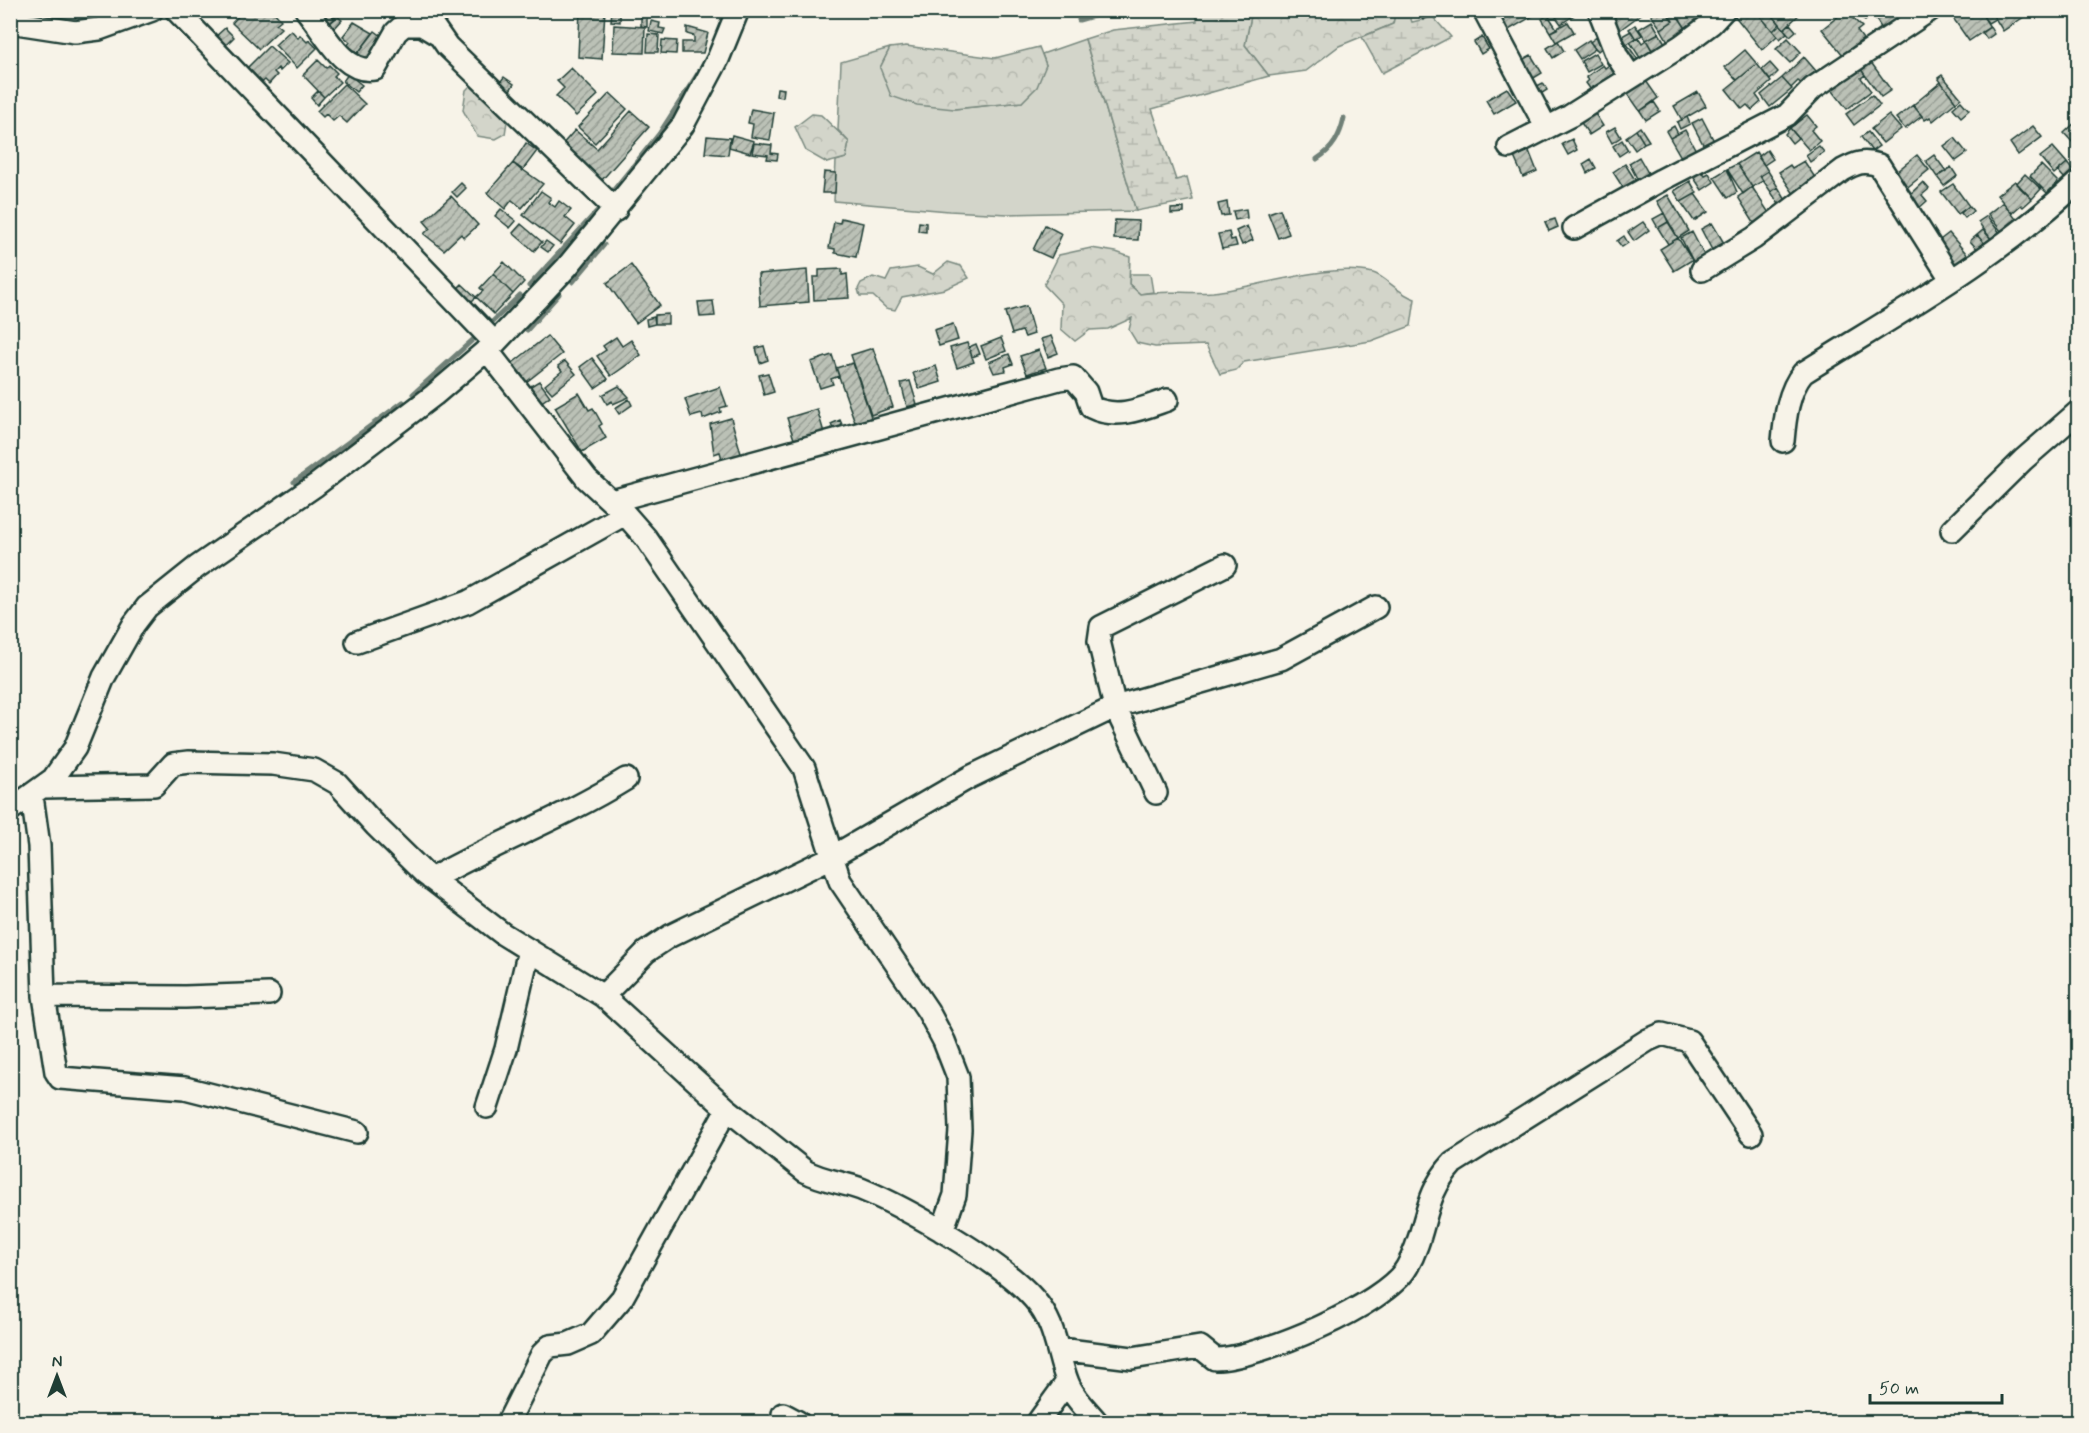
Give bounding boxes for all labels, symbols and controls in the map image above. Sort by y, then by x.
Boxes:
north arrow [27,1346,87,1406]
text: N [52,1352,62,1373]
scale bar [1870,1367,2002,1405]
text: 50 m [1879,1377,1919,1401]

